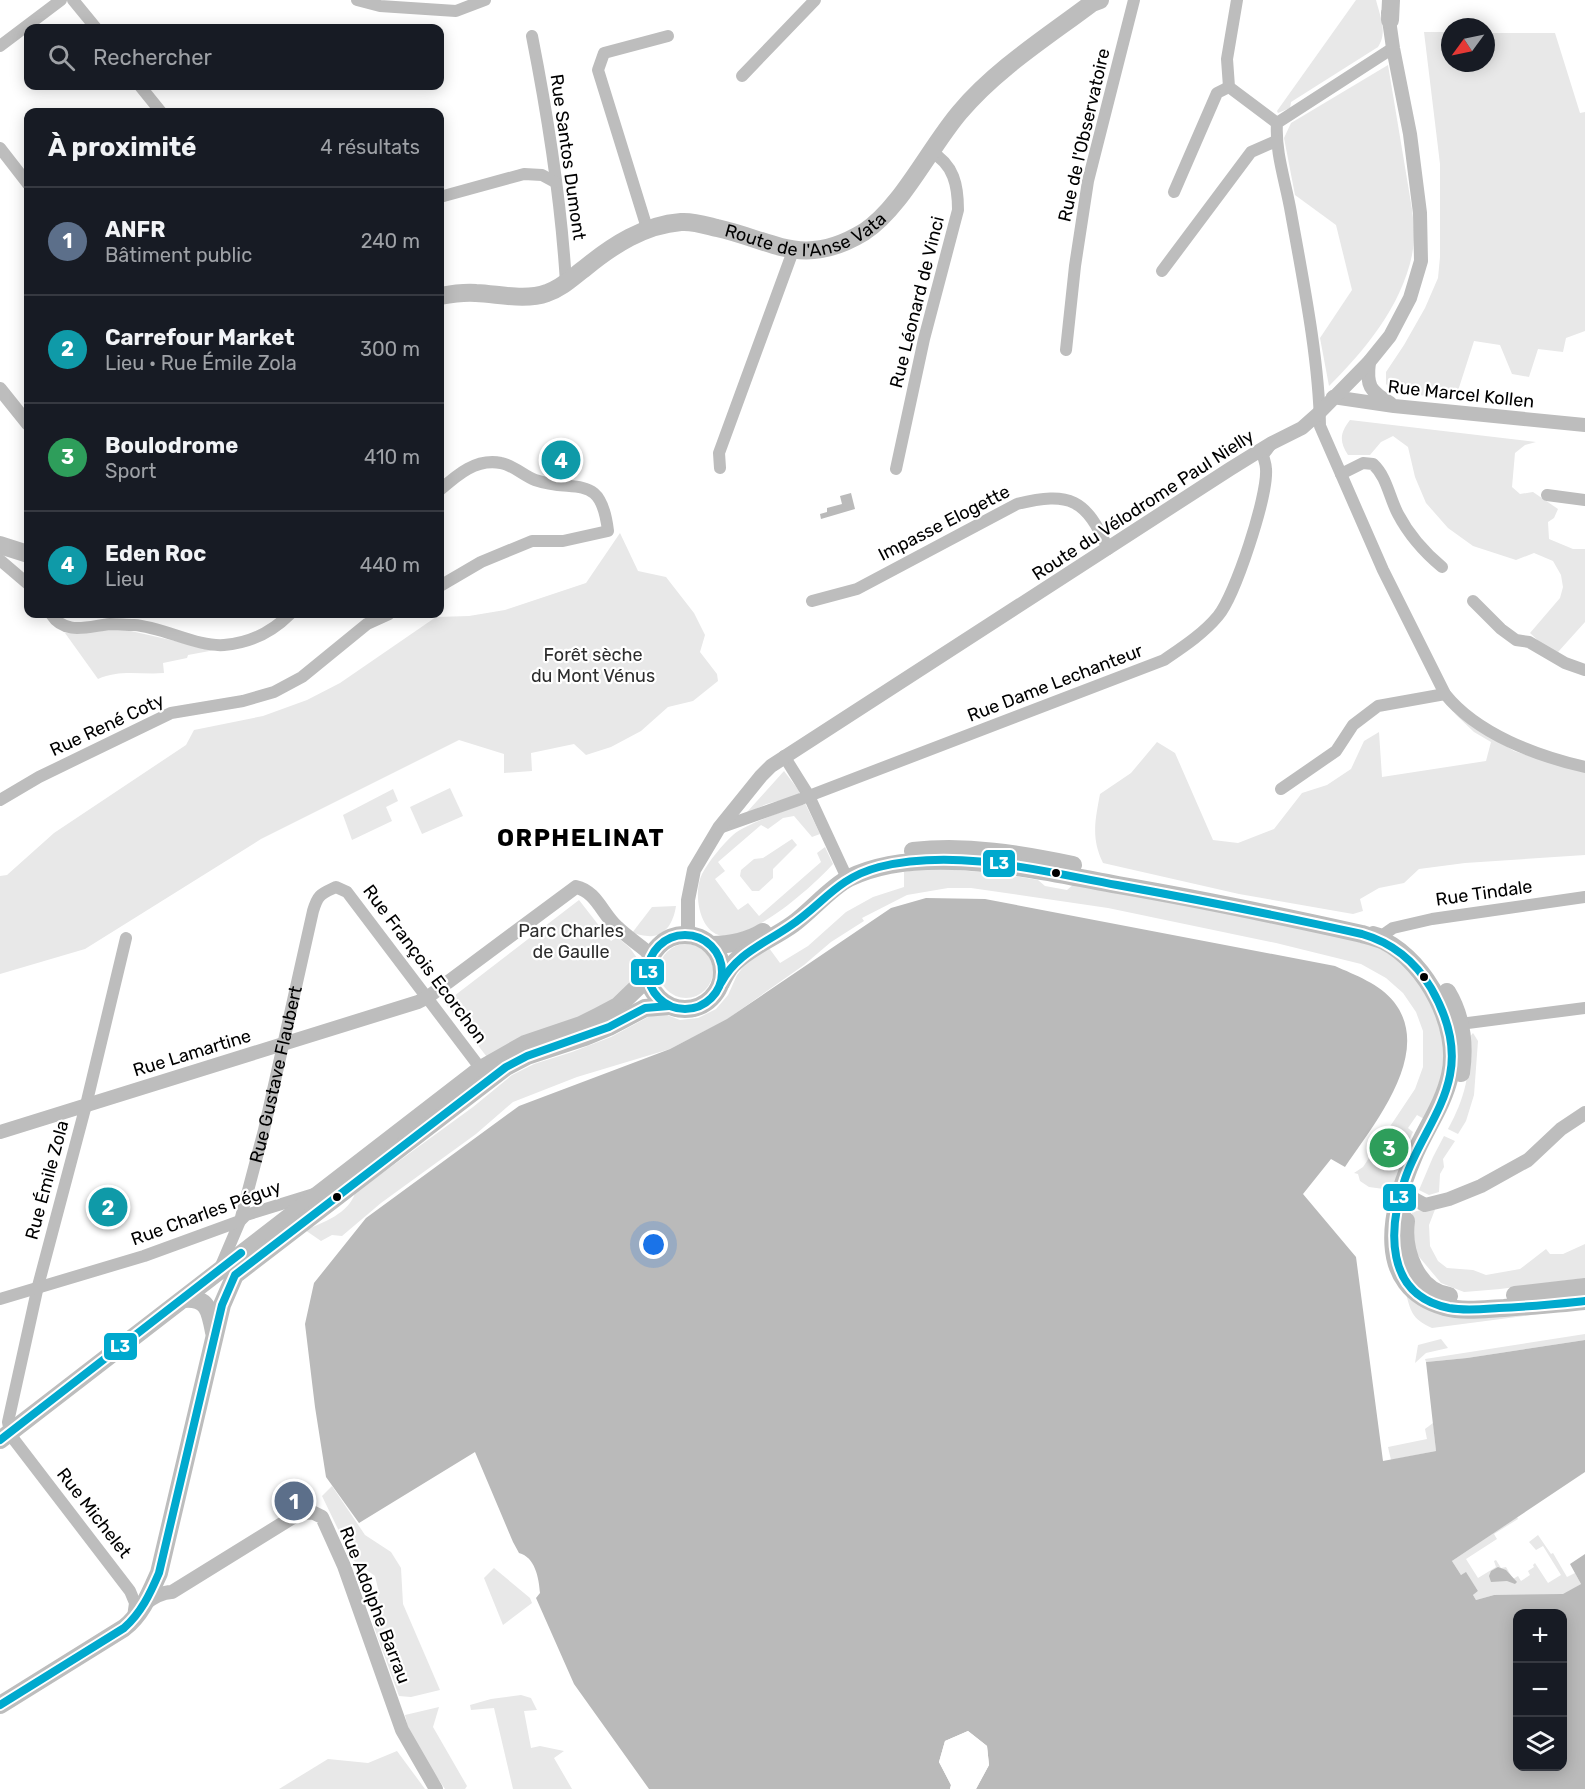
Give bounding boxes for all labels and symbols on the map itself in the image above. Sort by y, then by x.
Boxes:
north arrow [1441,18,1495,72]
street label: Rue de l'Observatoire [1053,46,1115,224]
street label: Rue Santos Dumont [545,73,591,241]
street label: Route de l'Anse Vata [722,208,891,262]
street label: Rue Léonard de Vinci [885,214,949,390]
street label: Rue Marcel Kollen [1387,375,1535,413]
street label: Route du Vélodrome Paul Nielly [1028,425,1258,585]
pin: 4 [542,438,580,482]
street label: Impasse Elogette [874,480,1014,566]
street label: Rue Dame Lechanteur [964,639,1146,727]
park label: Forêt sèche du Mont Vénus [531,644,655,687]
street label: Rue René Coty [46,689,168,761]
district label: ORPHELINAT [497,824,665,852]
line badge: L3 [982,849,1016,878]
text: L3 [989,854,1009,873]
unlabelled marker [1050,867,1062,879]
street label: Rue Tindale [1434,875,1534,911]
street label: Rue François Ecorchon [358,880,492,1048]
park label: Parc Charles de Gaulle [518,920,624,963]
line badge: L3 [630,958,665,986]
text: L3 [638,963,658,982]
unlabelled marker [1418,971,1430,983]
street label: Rue Gustave Flaubert [245,984,307,1165]
street label: Rue Lamartine [130,1025,254,1081]
street label: Rue Émile Zola [21,1118,73,1242]
pin: 3 [1370,1126,1408,1170]
street label: Rue Charles Péguy [128,1176,284,1250]
line badge: L3 [1382,1183,1417,1212]
pin: 2 [88,1184,128,1230]
text: L3 [1389,1188,1409,1207]
unlabelled marker [331,1191,343,1203]
your location [639,1230,668,1259]
line badge: L3 [103,1332,138,1361]
text: L3 [110,1337,130,1356]
street label: Rue Michelet [52,1464,136,1562]
pin: 1 [274,1478,314,1524]
street label: Rue Adolphe Barrau [335,1523,415,1687]

